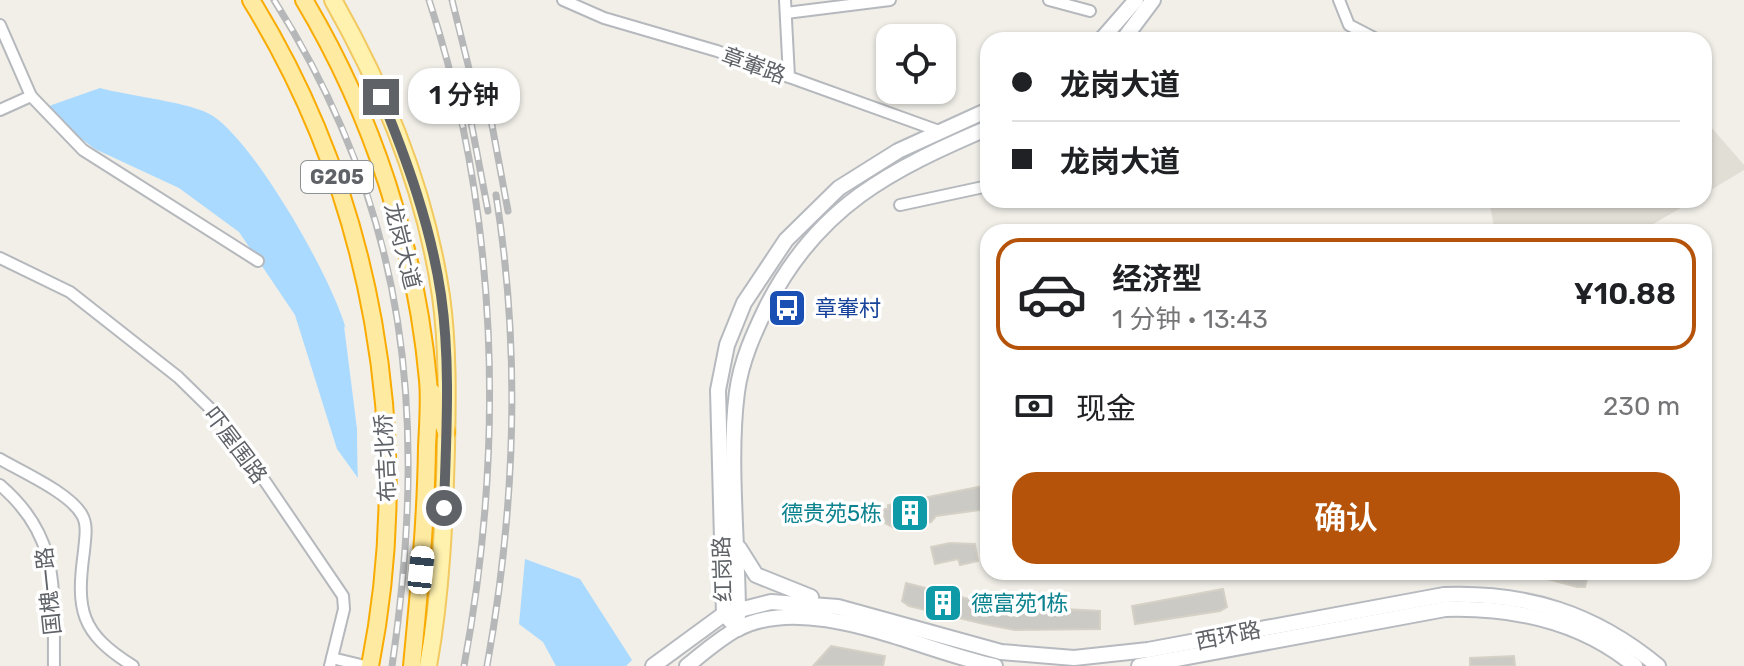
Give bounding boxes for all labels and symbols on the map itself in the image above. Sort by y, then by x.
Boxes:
street label: 章輋路 [718,41,789,89]
callout: 1 分钟 [409,69,521,125]
route end [363,79,399,115]
road number: G205 [301,161,373,193]
street label: 龙岗大道 [379,200,426,292]
bus stop icon: 章輋村 [766,287,808,329]
place label: 章輋村 [815,295,881,322]
street label: 吓屋围路 [198,402,273,489]
street label: 布吉北桥 [370,413,401,503]
route start [426,490,462,526]
building icon: 德贵苑5栋 [889,492,931,534]
place label: 德贵苑5栋 [781,500,882,527]
street label: 红岗路 [708,536,737,602]
car [407,545,435,595]
street label: 国槐一路 [30,546,67,636]
building icon: 德富苑1栋 [922,582,964,624]
place label: 德富苑1栋 [971,590,1068,617]
street label: 西环路 [1193,616,1263,655]

